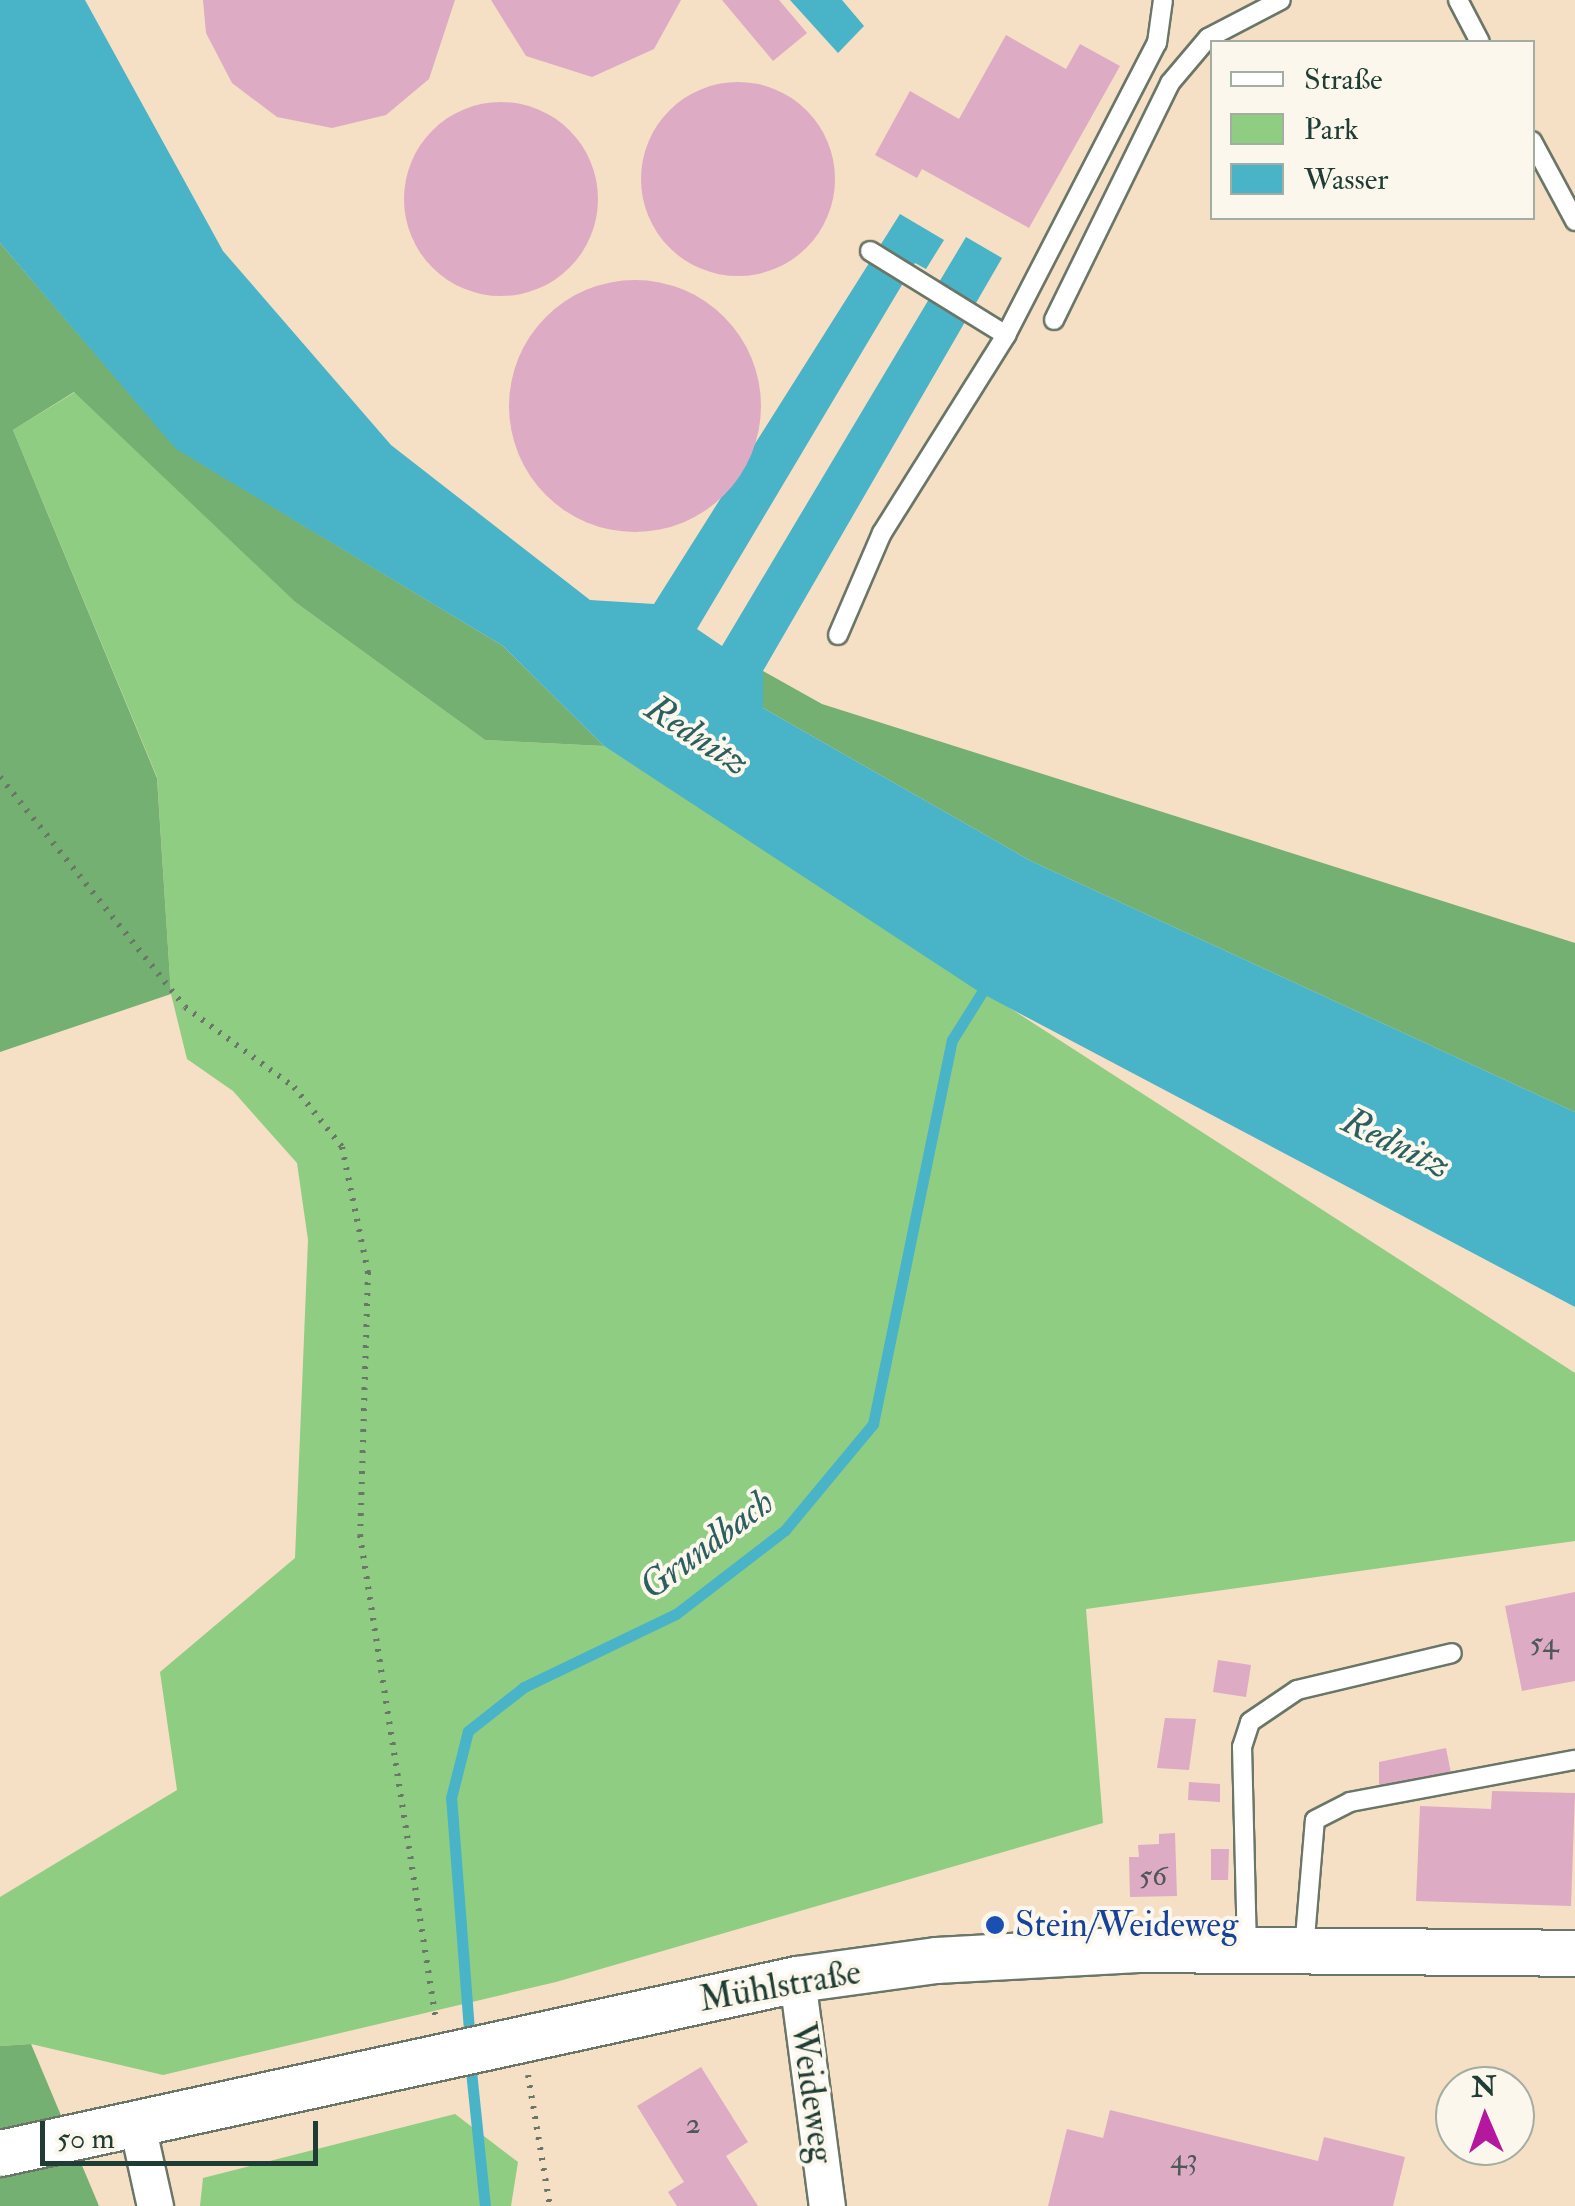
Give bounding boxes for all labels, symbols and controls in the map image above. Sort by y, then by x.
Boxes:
legend [1210,40,1535,220]
text: Straße [1304,61,1383,98]
text: Park [1304,111,1359,148]
text: Wasser [1304,161,1389,198]
water label: Rednitz [637,686,757,786]
water label: Rednitz [1335,1098,1457,1190]
water label: Grundbach [631,1480,783,1610]
house number: 54 [1530,1625,1558,1661]
house number: 56 [1139,1858,1167,1894]
place label: Stein/Weideweg [1015,1904,1238,1946]
marker: Stein/Weideweg [984,1914,1006,1936]
street label: Mühlstraße [696,1951,864,2021]
street label: Weideweg [781,2020,843,2166]
north arrow [1435,2066,1535,2166]
text: N [1471,2070,1497,2105]
scale bar [45,2101,322,2163]
house number: 2 [685,2106,701,2142]
text: 50 m [57,2120,115,2157]
house number: 43 [1170,2141,1198,2177]

